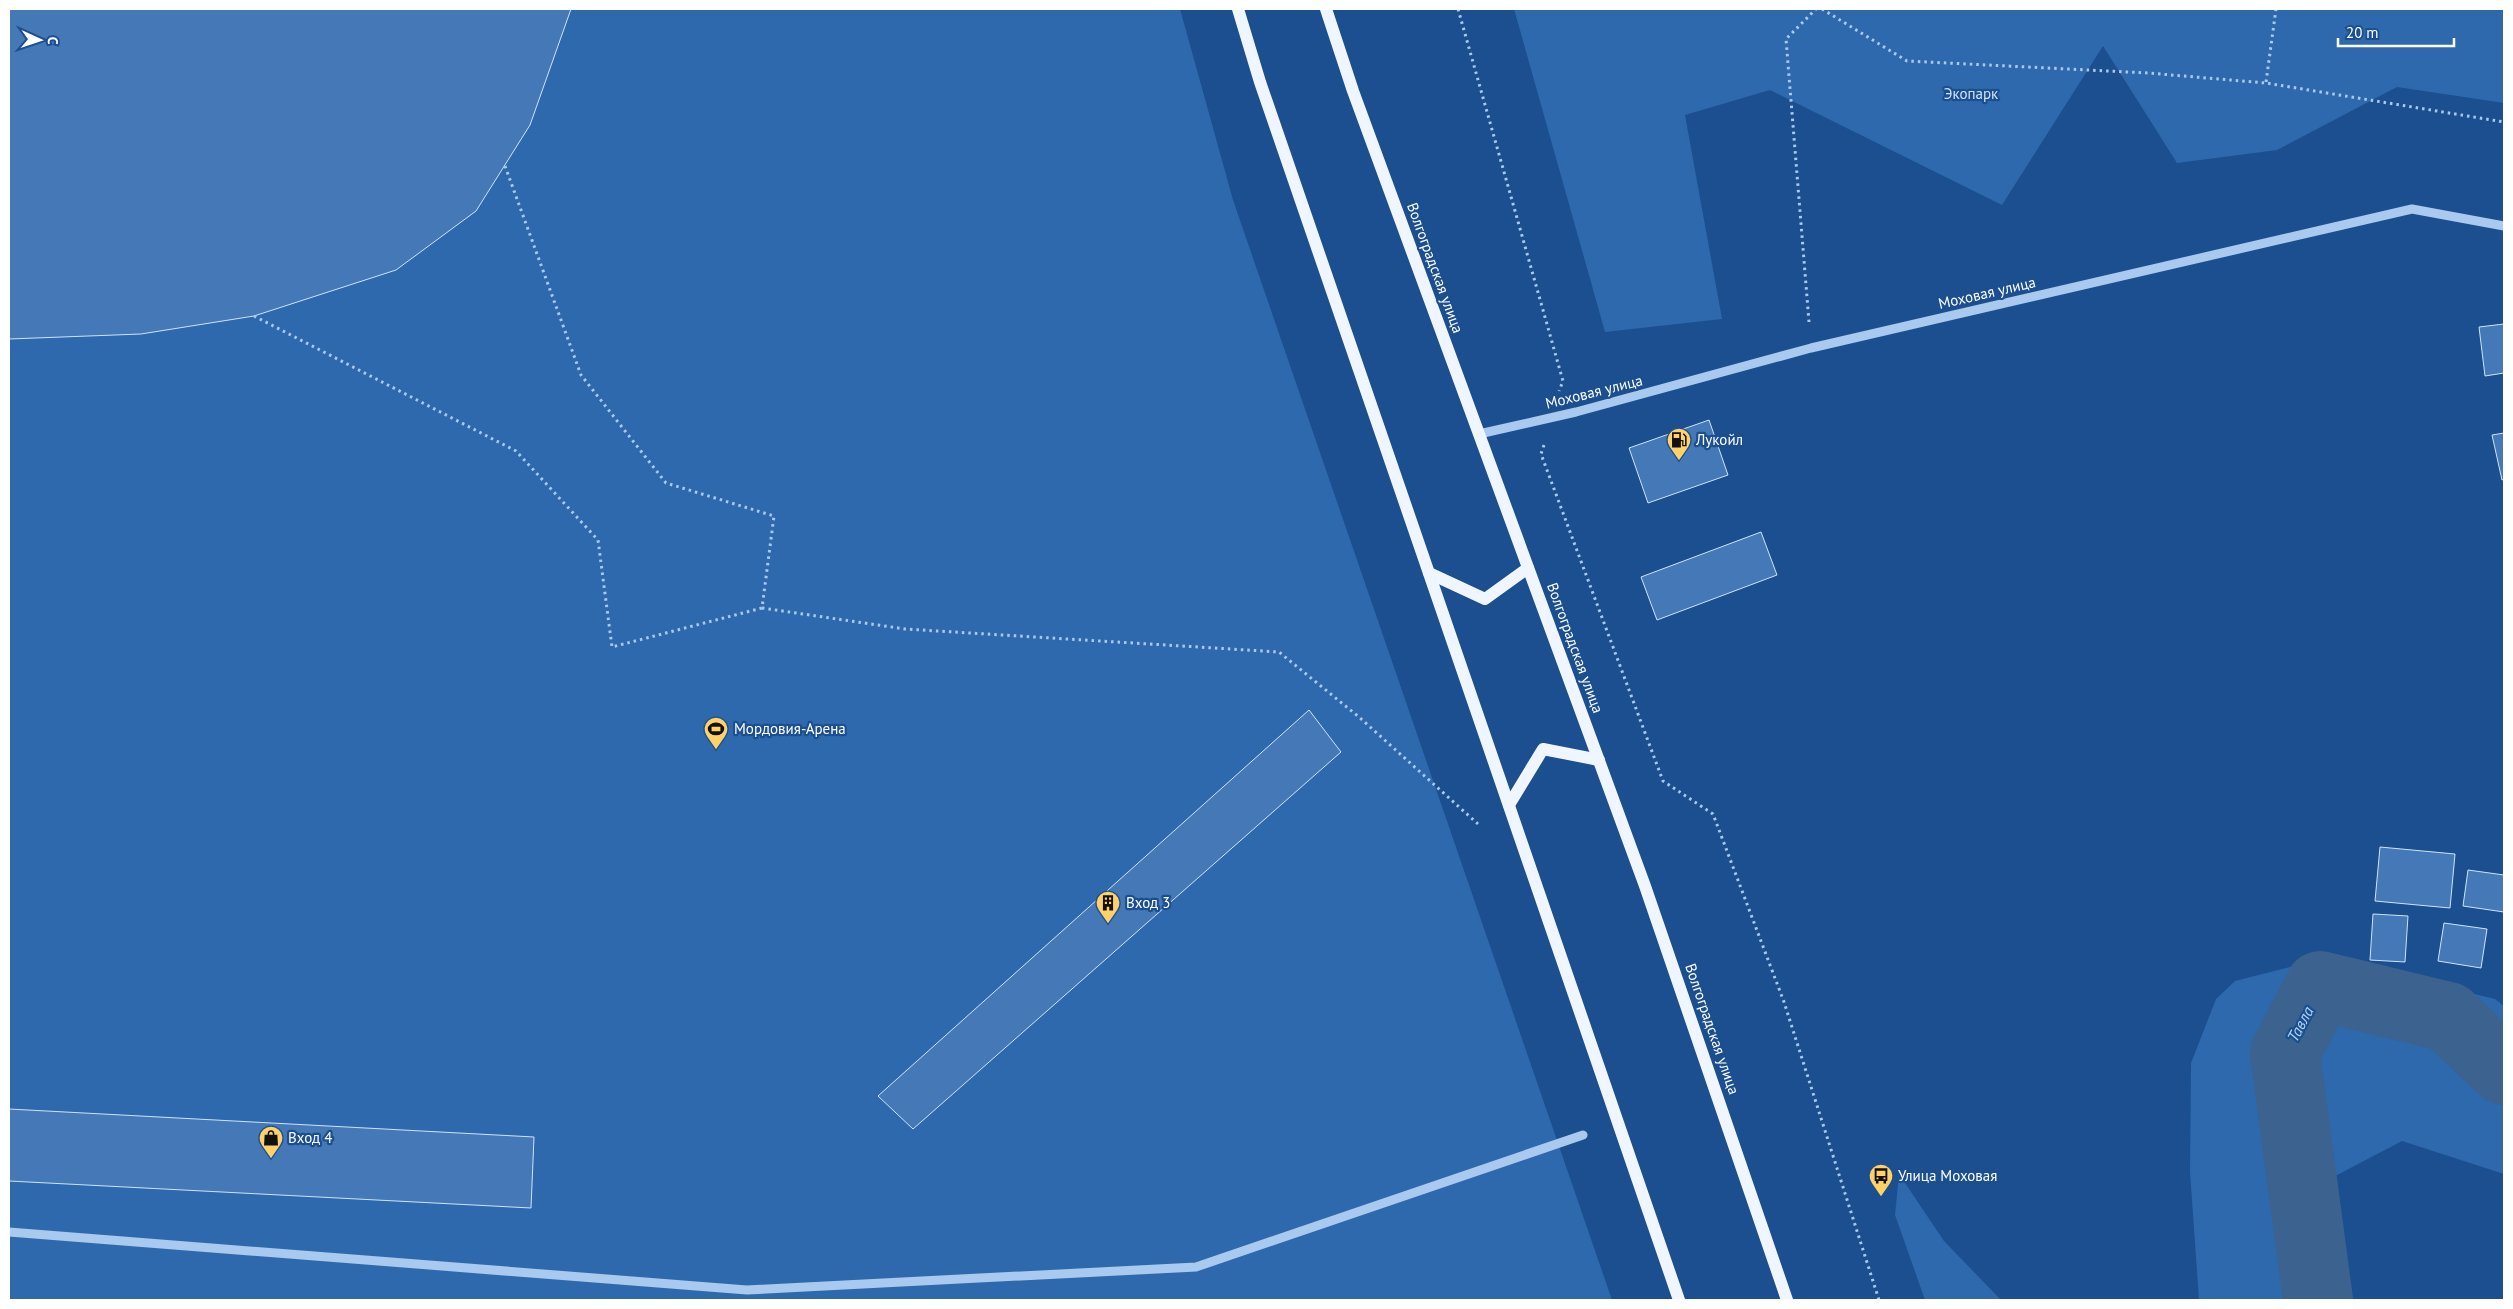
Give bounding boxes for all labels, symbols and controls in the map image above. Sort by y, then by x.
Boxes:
north arrow [15,15,65,65]
scale bar [2338,15,2454,47]
text: 20 m [2346,23,2379,42]
text: С [44,36,62,45]
park label: Экопарк [1944,84,1999,103]
street label: Волгоградская улица [1403,200,1468,336]
street label: Моховая улица [1936,272,2037,313]
street label: Моховая улица [1543,370,1644,413]
fuel station icon: Лукойл [1666,427,1692,461]
place label: Лукойл [1695,430,1743,449]
street label: Волгоградская улица [1543,580,1608,716]
sports icon: Мордовия-Арена [703,716,729,750]
place label: Мордовия-Арена [734,719,846,738]
building icon: Вход 3 [1095,890,1121,924]
place label: Вход 3 [1126,893,1170,912]
street label: Волгоградская улица [1681,961,1744,1097]
water label: Тавла [2282,1003,2318,1045]
shop icon: Вход 4 [258,1125,284,1159]
place label: Вход 4 [288,1128,332,1147]
bus stop icon: Улица Моховая [1868,1163,1894,1197]
place label: Улица Моховая [1898,1166,1997,1185]

